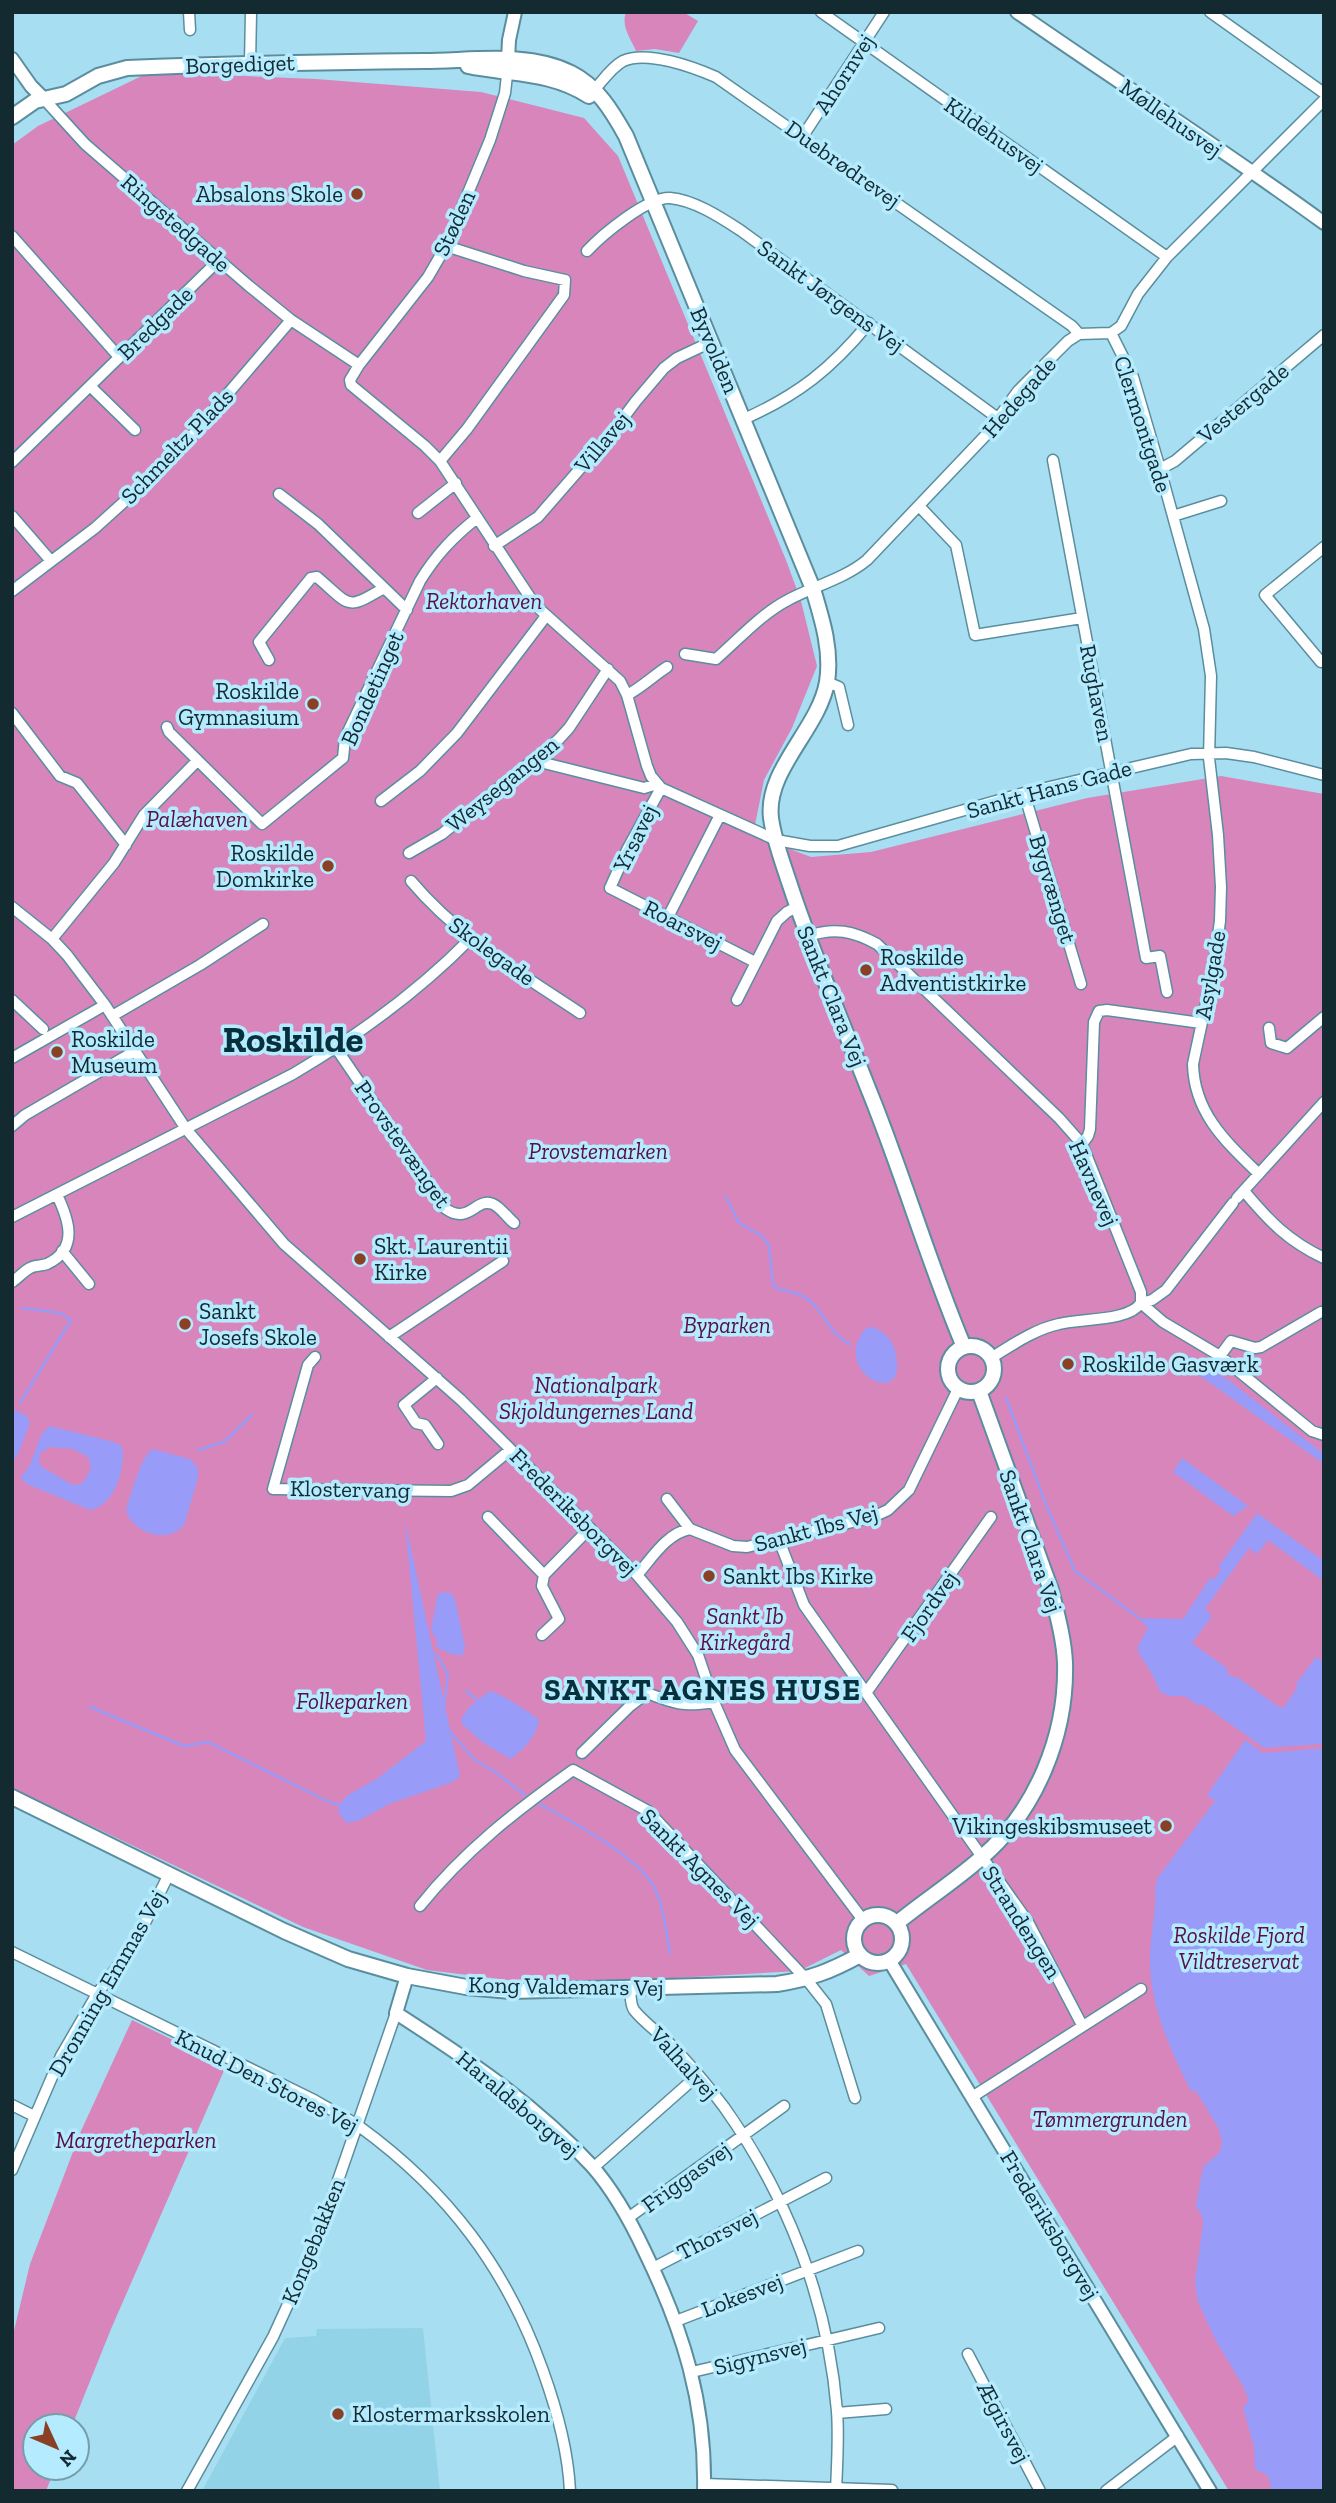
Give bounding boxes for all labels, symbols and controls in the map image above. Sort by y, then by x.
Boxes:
street label: Ahornvej [808,29,880,119]
street label: Borgediget [185,48,296,80]
street label: Møllehusvej [1114,73,1228,163]
street label: Kildehusvej [939,91,1049,179]
street label: Duebrødrevej [780,114,906,214]
street label: Ringstedgade [116,168,236,278]
place label: Absalons Skole [196,180,343,208]
marker: Absalons Skole [349,186,365,202]
street label: Støden [427,186,481,260]
street label: Sankt Jørgens Vej [752,233,910,359]
street label: Bredgade [111,280,199,366]
street label: Byvolden [684,303,746,397]
street label: Hedegade [976,351,1062,443]
street label: Clermontgade [1108,352,1178,496]
street label: Vestergade [1191,357,1294,450]
street label: Schmeltz Plads [115,382,239,510]
street label: Villavej [568,406,636,479]
park label: Rektorhaven [426,587,542,615]
street label: Bondetinget [334,626,410,750]
street label: Rughaven [1074,642,1120,744]
place label: Roskilde Gymnasium [178,677,299,731]
marker: Roskilde Gymnasium [305,696,321,712]
street label: Weysegangen [440,730,564,838]
street label: Sankt Hans Gade [964,754,1134,824]
street label: Yrsavej [606,800,663,877]
park label: Palæhaven [146,805,248,833]
street label: Bygvænget [1023,831,1083,947]
place label: Roskilde Domkirke [216,839,314,893]
marker: Roskilde Domkirke [320,858,336,874]
street label: Roarsvej [639,893,727,957]
street label: Skolegade [443,910,541,992]
street label: Sankt Clara Vej [791,921,873,1071]
street label: Asylgade [1188,928,1232,1022]
place label: Roskilde Adventistkirke [880,943,1026,997]
marker: Roskilde Adventistkirke [858,962,874,978]
district label: Roskilde [223,1017,363,1061]
place label: Roskilde Museum [71,1025,158,1079]
marker: Roskilde Museum [49,1044,65,1060]
street label: Provstevænget [349,1075,457,1213]
street label: Havnevej [1063,1136,1125,1230]
park label: Provstemarken [528,1137,668,1165]
place label: Skt. Laurentii Kirke [374,1232,508,1286]
marker: Skt. Laurentii Kirke [352,1251,368,1267]
place label: Sankt Josefs Skole [199,1297,317,1351]
park label: Byparken [683,1311,771,1339]
marker: Sankt Josefs Skole [177,1316,193,1332]
place label: Roskilde Gasværk [1082,1350,1259,1378]
marker: Roskilde Gasværk [1060,1356,1076,1372]
park label: Nationalpark Skjoldungernes Land [499,1371,693,1425]
street label: Frederiksborgvej [504,1442,644,1582]
street label: Sankt Clara Vej [993,1466,1069,1616]
street label: Klostervang [290,1474,411,1504]
street label: Sankt Ibs Vej [751,1498,881,1558]
place label: Sankt Ibs Kirke [723,1562,873,1590]
street label: Fjordvej [894,1565,964,1647]
marker: Sankt Ibs Kirke [701,1568,717,1584]
park label: Sankt Ib Kirkegård [700,1602,791,1656]
district label: SANKT AGNES HUSE [544,1672,862,1708]
park label: Folkeparken [296,1687,408,1715]
street label: Sankt Agnes Vej [634,1802,766,1934]
place label: Vikingeskibsmuseet [951,1812,1152,1840]
marker: Vikingeskibsmuseet [1158,1818,1174,1834]
street label: Strandengen [976,1860,1068,1984]
street label: Dronning Emmas Vej [42,1885,172,2081]
park label: Roskilde Fjord Vildtreservat [1173,1921,1305,1975]
street label: Kong Valdemars Vej [468,1970,664,2002]
street label: Valhalvej [643,2020,724,2105]
street label: Knud Den Stores Vej [171,2023,363,2139]
street label: Haraldsborgvej [451,2044,585,2164]
park label: Tømmergrunden [1032,2105,1188,2133]
park label: Margretheparken [55,2126,217,2154]
street label: Friggasvej [636,2135,736,2219]
street label: Frederiksborgvej [994,2145,1106,2305]
street label: Kongebakken [275,2174,351,2308]
street label: Thorsvej [672,2202,762,2266]
street label: Lokesvej [697,2267,787,2323]
street label: Sigynsvej [711,2331,809,2381]
street label: Ægirsvej [971,2376,1037,2467]
place label: Klostermarksskolen [352,2400,550,2428]
marker: Klostermarksskolen [330,2406,346,2422]
north arrow [21,2412,91,2482]
text: N [55,2445,81,2472]

